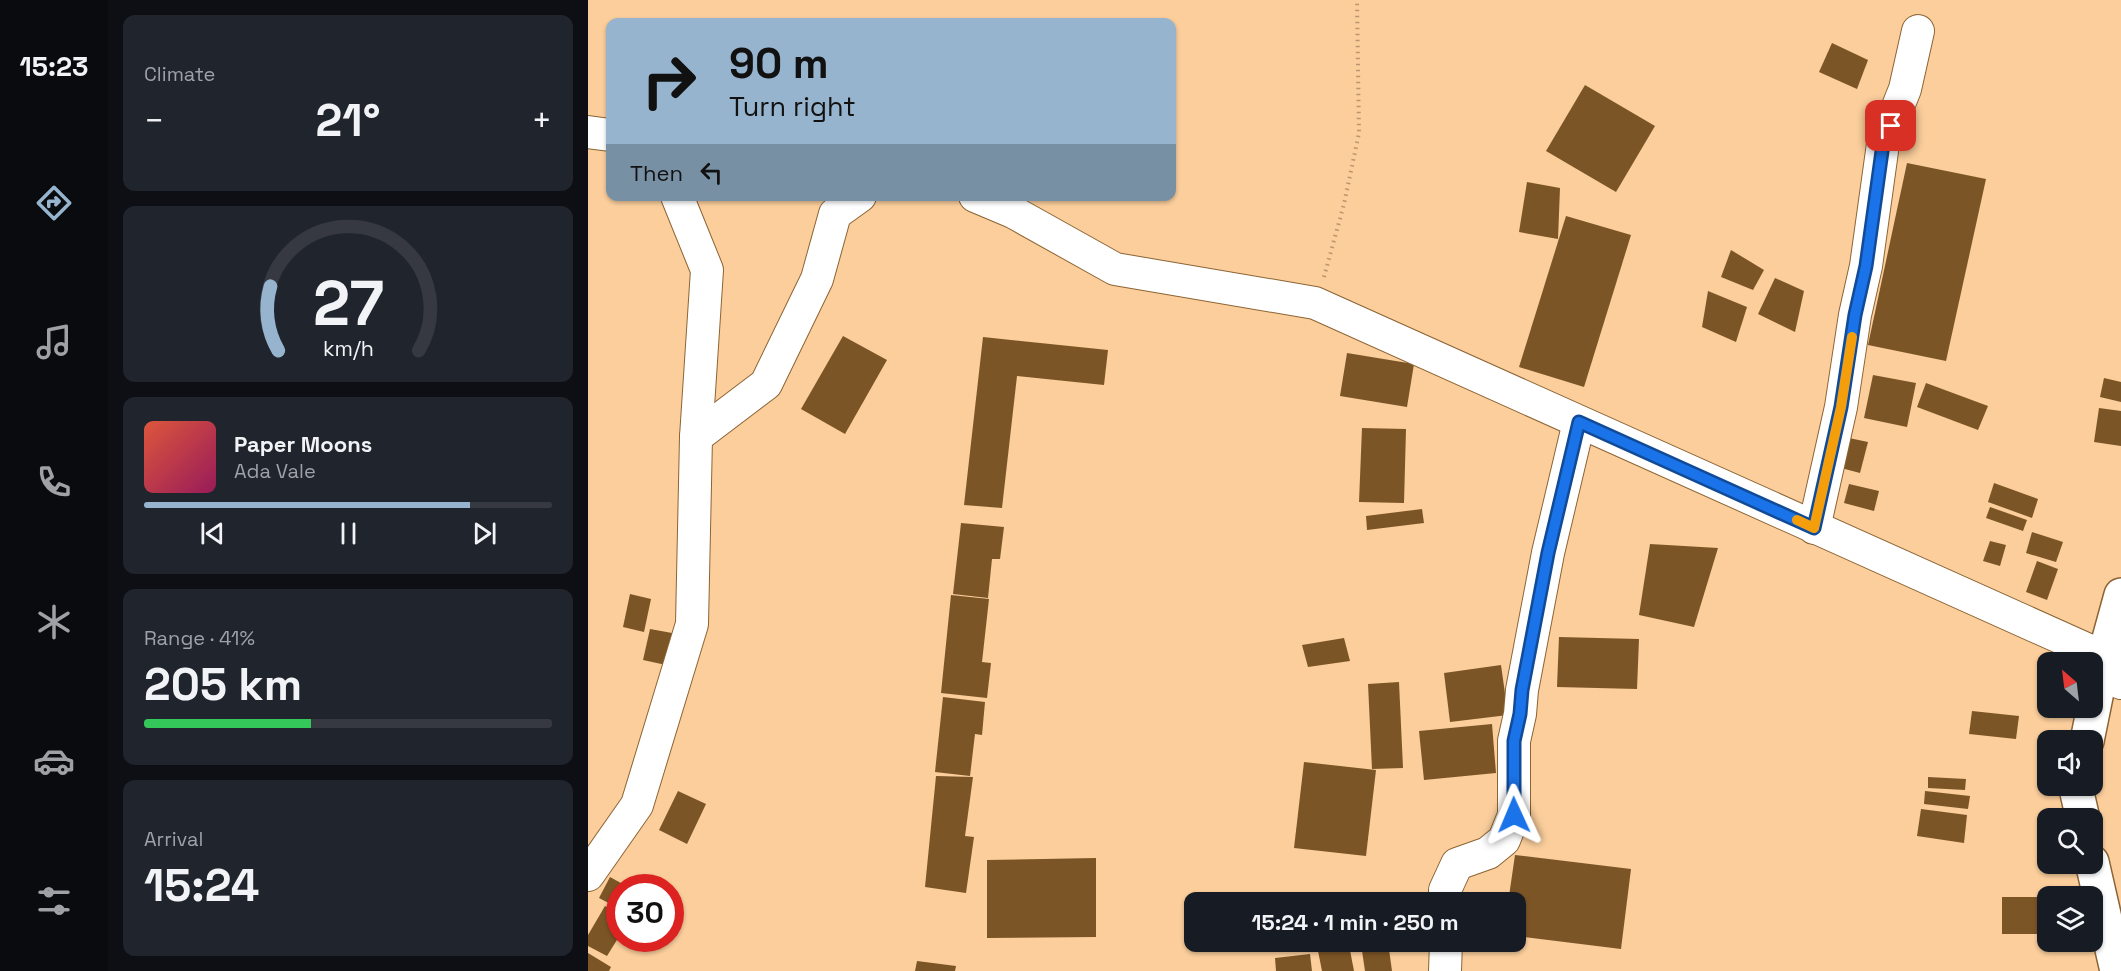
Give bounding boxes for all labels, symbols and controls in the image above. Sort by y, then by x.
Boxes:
text: 90 m [729,37,829,90]
icon: right [630,42,708,120]
text: 15:23 [20,49,88,84]
text: Climate [144,61,215,87]
text: Turn right [729,89,856,124]
text: 21° [316,92,380,149]
text: − [144,100,164,142]
text: + [532,100,552,142]
pin [1865,100,1916,151]
icon: arrive [1874,109,1907,142]
icon: left [695,156,728,189]
text: Then [630,159,683,187]
icon: directions [33,182,75,224]
text: 27 [312,264,384,343]
icon: music [33,321,75,363]
text: km/h [322,336,374,363]
text: Paper Moons [234,430,372,458]
text: Ada Vale [234,458,316,484]
icon: phone [33,461,75,503]
icon: previous [196,517,229,550]
icon: pause [332,517,365,550]
icon: next [468,517,501,550]
icon: climate [33,601,75,643]
text: Range · 41% [144,625,255,651]
north arrow [2037,652,2103,718]
map controls [2037,652,2103,952]
text: 205 km [144,656,302,713]
button: sound [2037,730,2103,796]
icon: car [33,740,75,782]
position arrow [1482,783,1546,847]
button: search [2037,808,2103,874]
text: Arrival [144,826,203,852]
text: 15:24 [144,857,259,914]
speed limit sign: 30 [606,874,684,952]
icon: filters [33,880,75,922]
button: layers [2037,886,2103,952]
text: 15:24 · 1 min · 250 m [1252,908,1458,936]

